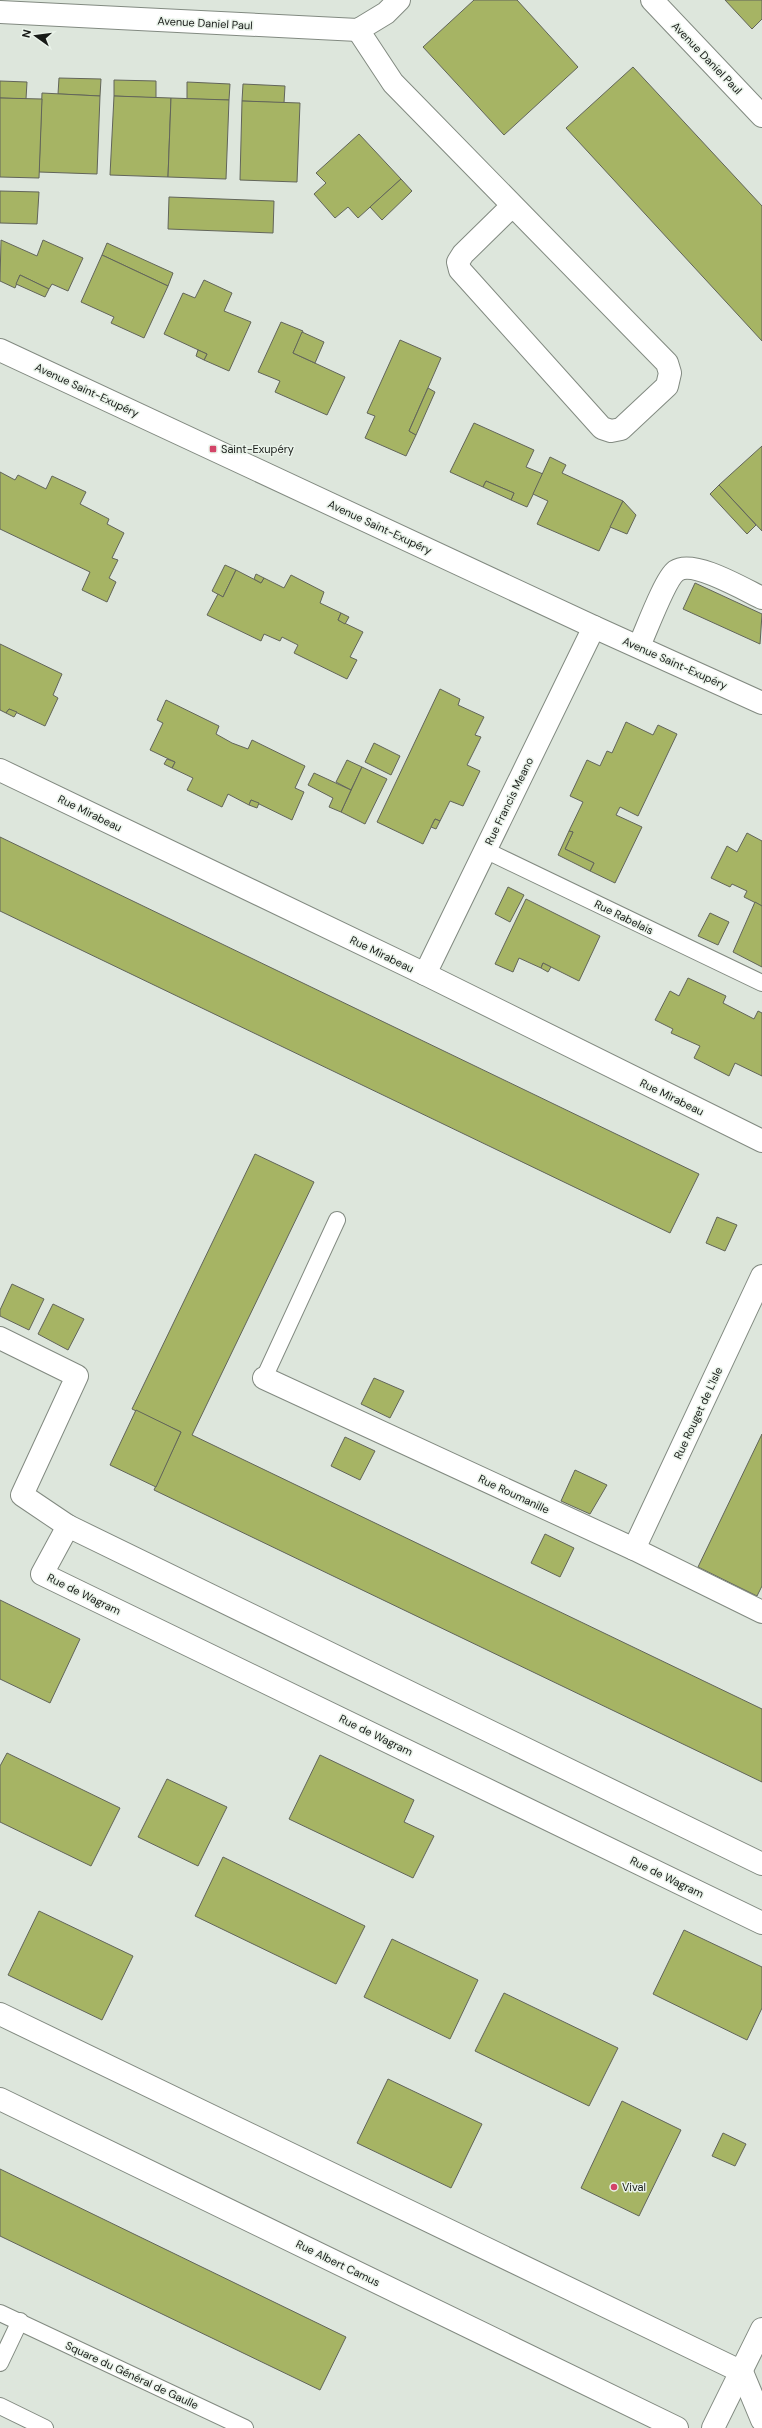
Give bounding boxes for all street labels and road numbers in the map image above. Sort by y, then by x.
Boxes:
street label: Avenue Daniel Paul [157,14,253,32]
street label: Avenue Daniel Paul [669,19,745,97]
street label: Avenue Saint-Exupéry [33,360,141,420]
street label: Avenue Saint-Exupéry [326,497,434,557]
street label: Avenue Saint-Exupéry [620,634,730,692]
street label: Rue Francis Meano [482,755,536,847]
street label: Rue Mirabeau [56,791,124,835]
street label: Rue Rabelais [592,897,656,937]
street label: Rue Mirabeau [348,932,416,976]
street label: Rue Mirabeau [638,1075,706,1119]
street label: Rue Rouget de L'Isle [671,1365,725,1461]
street label: Rue Roumanille [476,1471,552,1517]
street label: Rue de Wagram [45,1570,123,1618]
street label: Rue de Wagram [337,1711,415,1759]
street label: Rue de Wagram [628,1853,706,1901]
street label: Rue Albert Camus [294,2237,382,2289]
street label: Square du Général de Gaulle [63,2338,201,2412]

